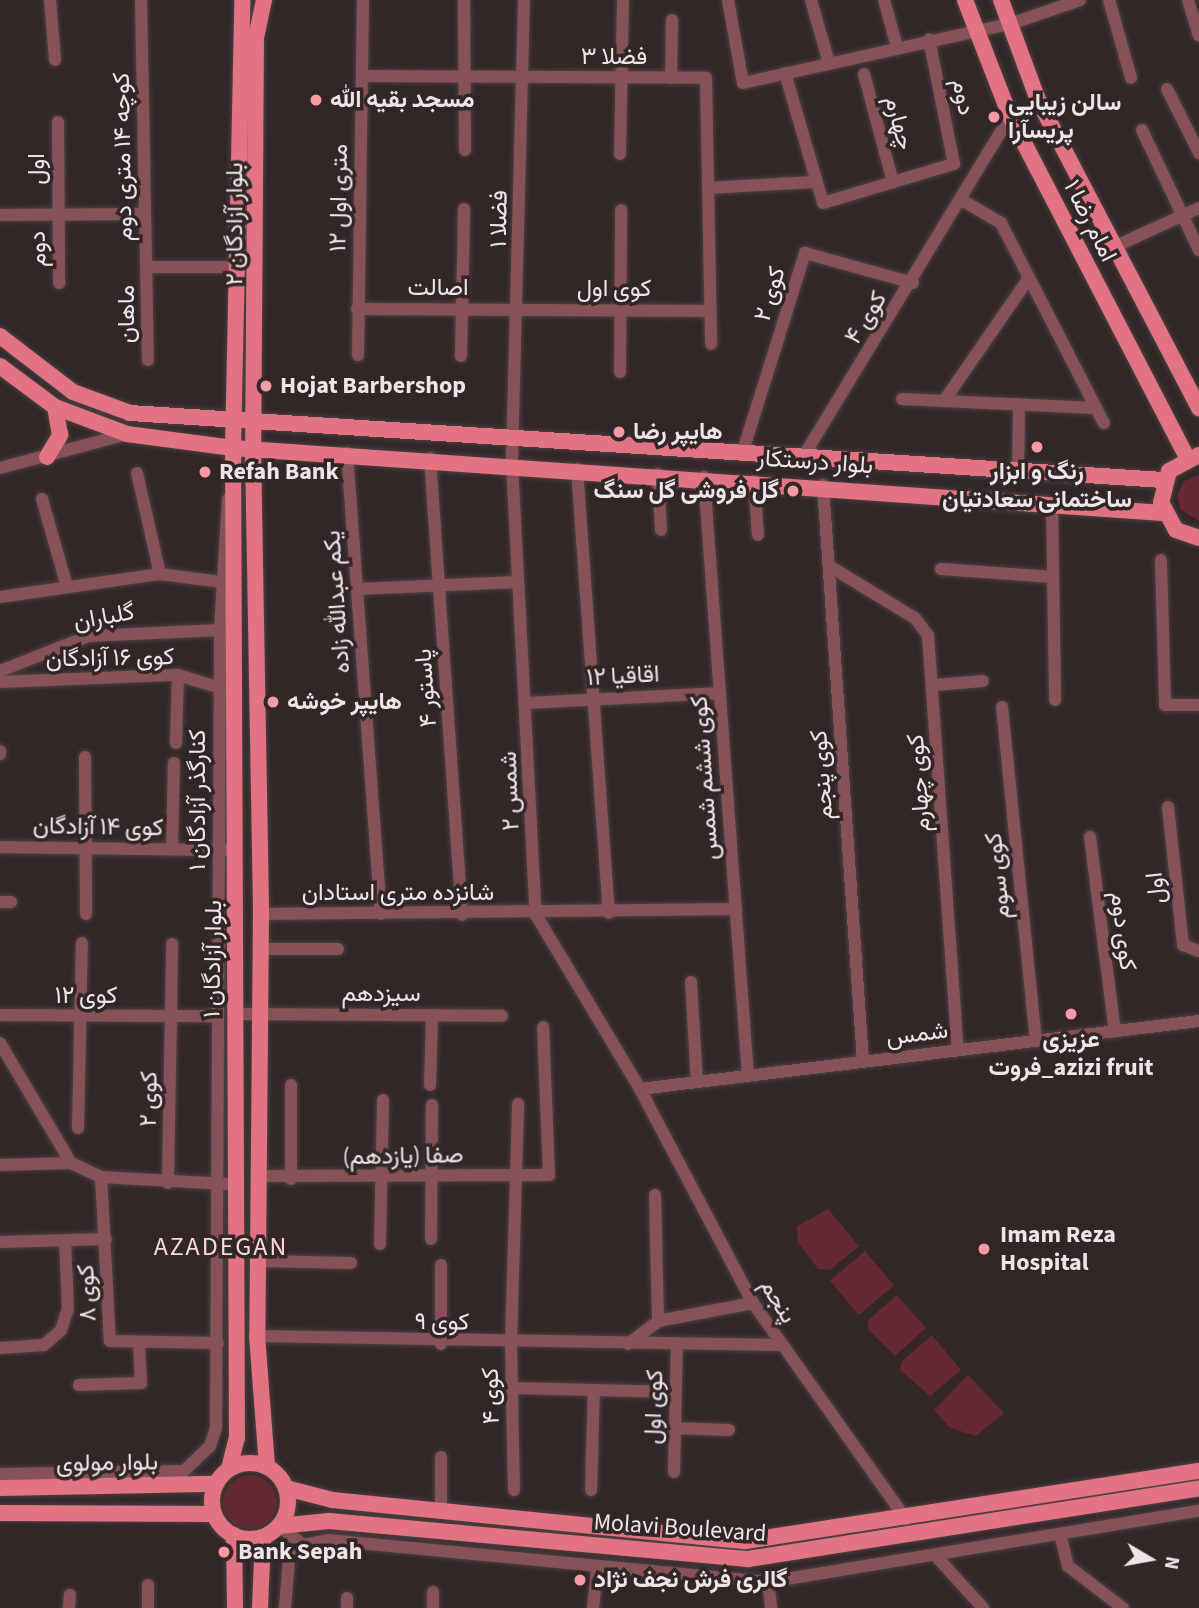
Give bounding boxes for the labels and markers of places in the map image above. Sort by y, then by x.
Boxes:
place label: مسجد بقیه الله [330,86,474,114]
place label: سالن زیبایی پریسآرا [1008,89,1121,145]
marker: مسجد بقیه الله [308,92,324,108]
marker: سالن زیبایی پریسآرا [986,109,1002,125]
place label: Hojat Barbershop [280,372,466,400]
marker: Hojat Barbershop [258,378,274,394]
place label: هایپر رضا [633,418,723,446]
marker: هایپر رضا [611,424,627,440]
marker: رنگ و ابزار ساختمانی سعادتیان [1029,439,1045,455]
place label: Refah Bank [219,458,339,486]
place label: رنگ و ابزار ساختمانی سعادتیان [942,458,1132,514]
marker: Refah Bank [197,464,213,480]
place label: گل فروشی گل سنگ [594,477,779,505]
marker: گل فروشی گل سنگ [785,483,801,499]
place label: هایپر خوشه [287,688,402,716]
marker: هایپر خوشه [265,694,281,710]
marker: عزیزی فروت_azizi fruit [1063,1006,1079,1022]
place label: عزیزی فروت_azizi fruit [989,1026,1153,1082]
place label: Imam Reza Hospital [1000,1221,1116,1277]
marker: Imam Reza Hospital [974,1239,994,1259]
place label: Bank Sepah [238,1538,362,1566]
marker: Bank Sepah [216,1544,232,1560]
place label: گالری فرش نجف نژاد [594,1566,787,1594]
marker: گالری فرش نجف نژاد [572,1572,588,1588]

